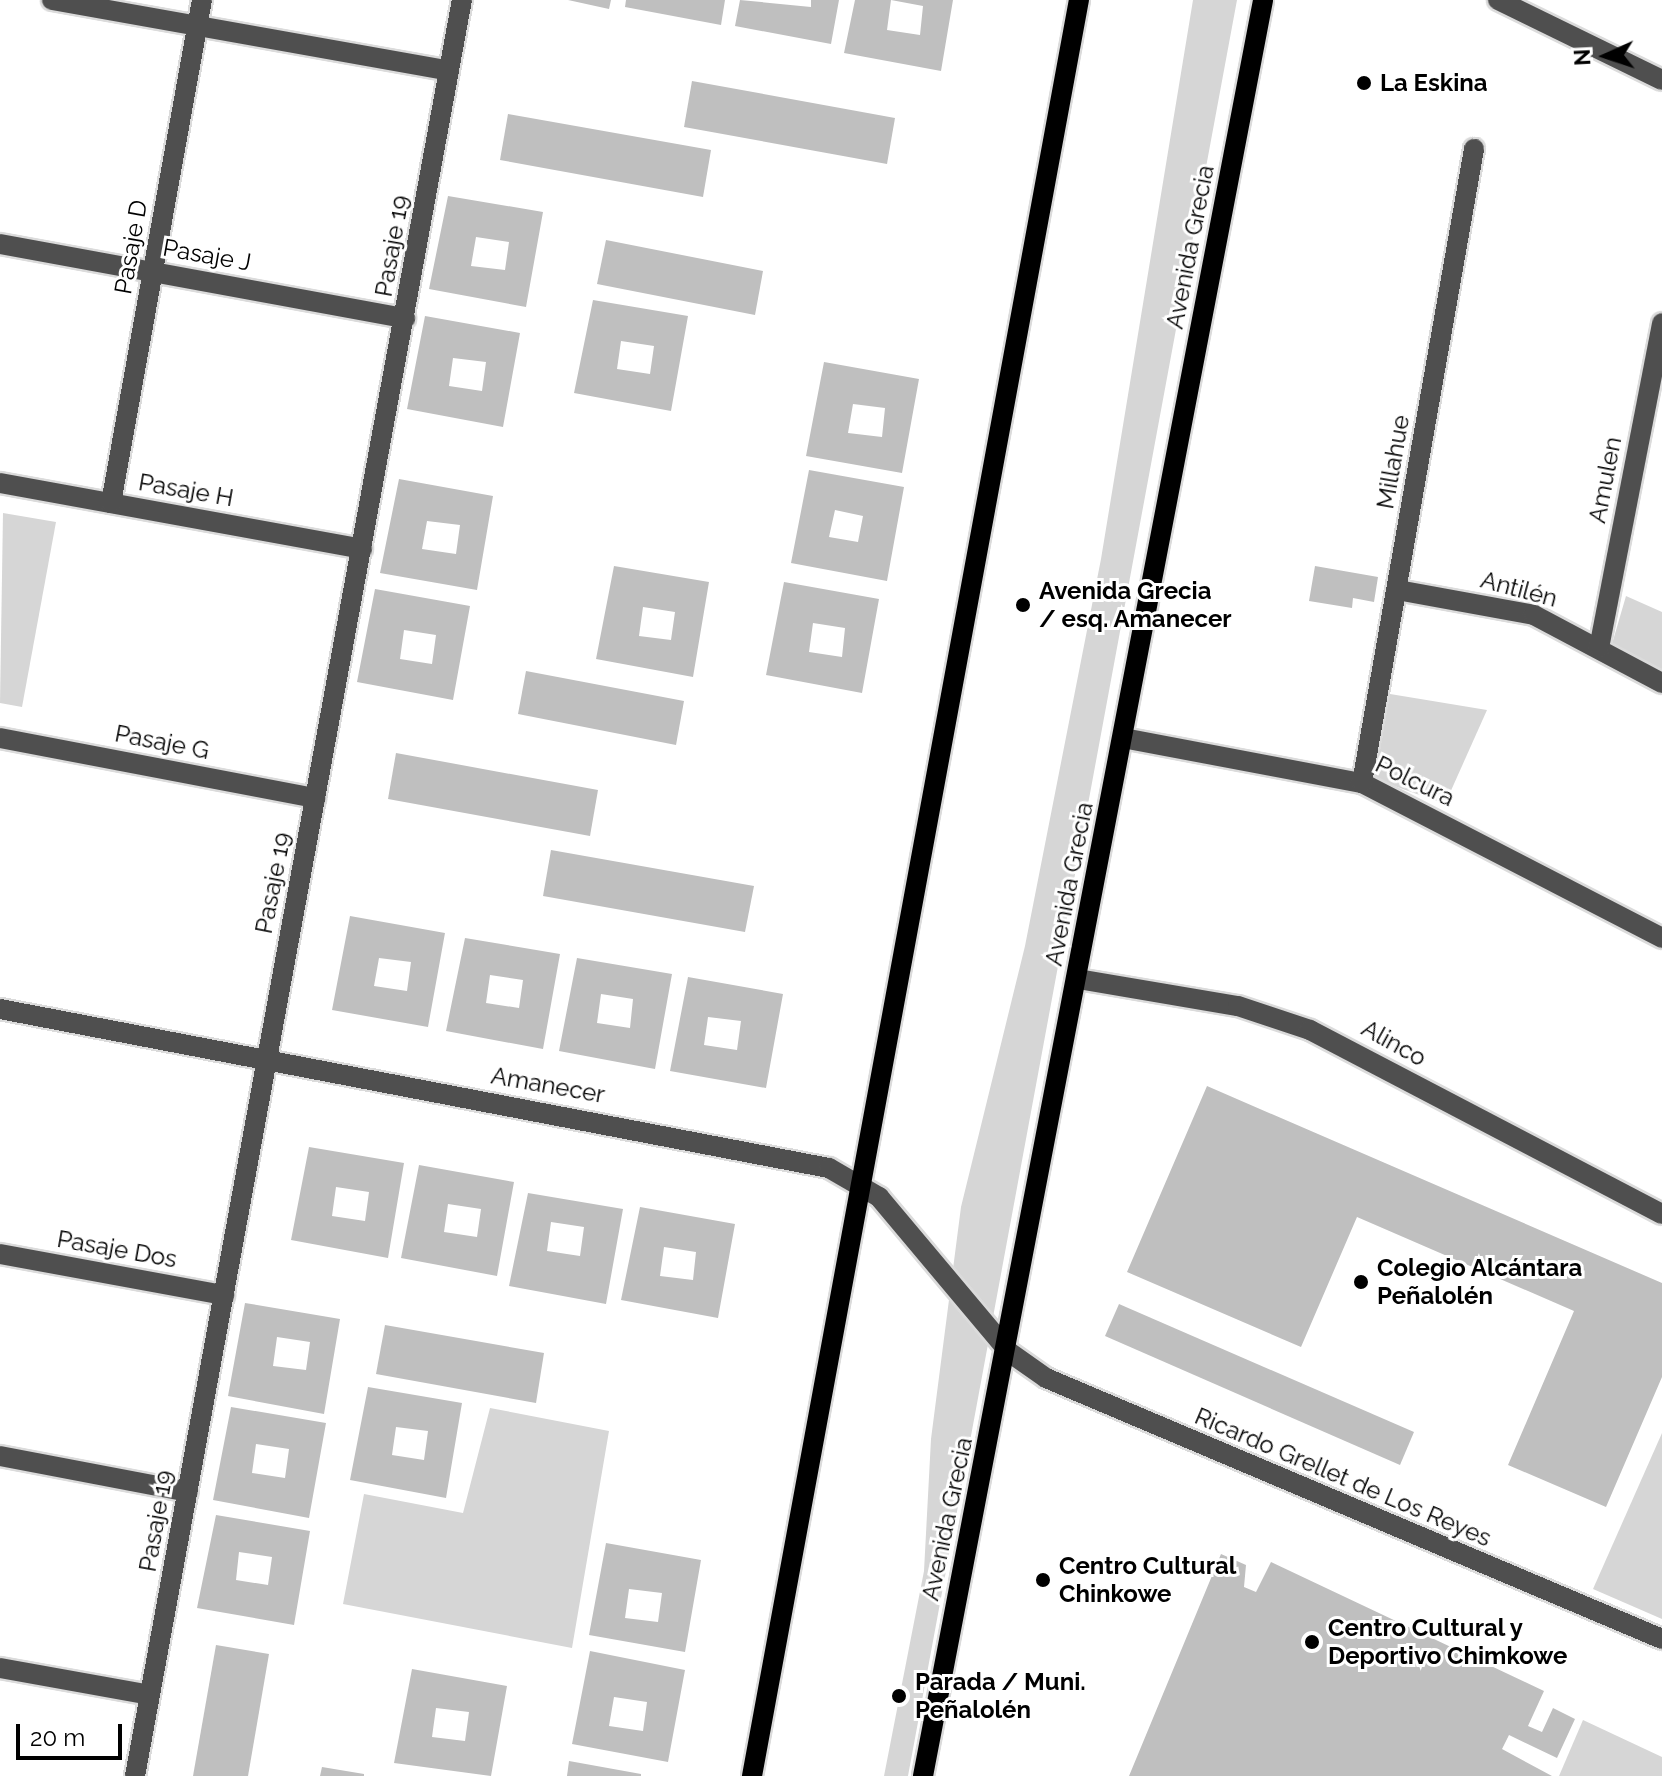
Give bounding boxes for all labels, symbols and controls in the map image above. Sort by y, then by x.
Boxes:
north arrow [1566,16,1646,96]
text: N [1569,48,1595,66]
place label: La Eskina [1380,69,1488,97]
marker: La Eskina [1355,74,1373,92]
street label: Avenida Grecia [1160,163,1220,331]
street label: Pasaje 19 [369,193,415,299]
street label: Pasaje D [109,198,153,296]
street label: Pasaje J [160,233,254,277]
street label: Millahue [1371,413,1415,511]
street label: Amulen [1583,434,1627,526]
street label: Pasaje H [136,467,236,513]
street label: Antilén [1478,565,1560,613]
place label: Avenida Grecia / esq. Amanecer [1039,577,1232,633]
marker: Avenida Grecia / esq. Amanecer [1014,596,1032,614]
street label: Pasaje G [112,719,212,765]
street label: Polcura [1371,750,1459,812]
street label: Avenida Grecia [1039,800,1099,968]
street label: Pasaje 19 [249,830,297,936]
street label: Alinco [1357,1014,1431,1072]
street label: Amanecer [489,1061,607,1109]
street label: Pasaje Dos [55,1224,179,1274]
place label: Colegio Alcántara Peñalolén [1377,1254,1583,1310]
marker: Colegio Alcántara Peñalolén [1352,1273,1370,1291]
street label: Ricardo Grellet de Los Reyes [1191,1401,1495,1553]
street label: Avenida Grecia [916,1435,978,1603]
street label: Pasaje 19 [133,1468,179,1574]
place label: Centro Cultural Chinkowe [1059,1552,1236,1608]
marker: Centro Cultural Chinkowe [1034,1571,1052,1589]
place label: Centro Cultural y Deportivo Chimkowe [1328,1614,1567,1670]
marker: Centro Cultural y Deportivo Chimkowe [1303,1633,1321,1651]
place label: Parada / Muni. Peñalolén [915,1668,1086,1724]
marker: Parada / Muni. Peñalolén [890,1687,908,1705]
scale bar [20,1708,126,1758]
text: 20 m [30,1723,85,1752]

